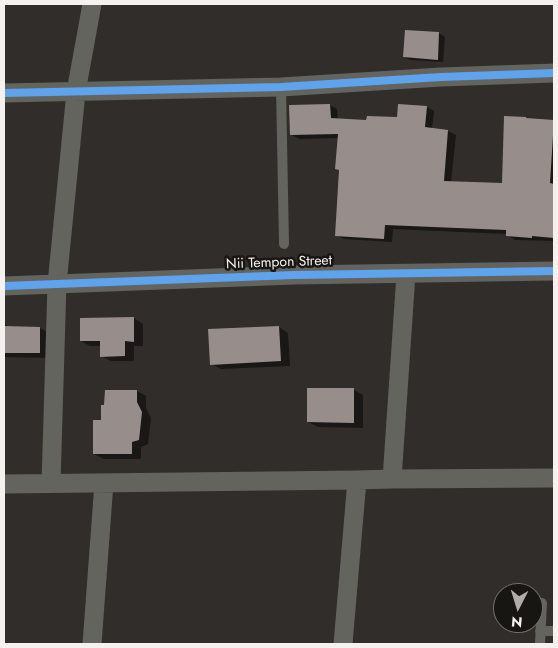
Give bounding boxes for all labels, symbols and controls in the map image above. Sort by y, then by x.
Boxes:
street label: Nii Tempon Street [226,253,332,273]
north arrow [493,583,543,633]
text: N [510,612,523,632]

